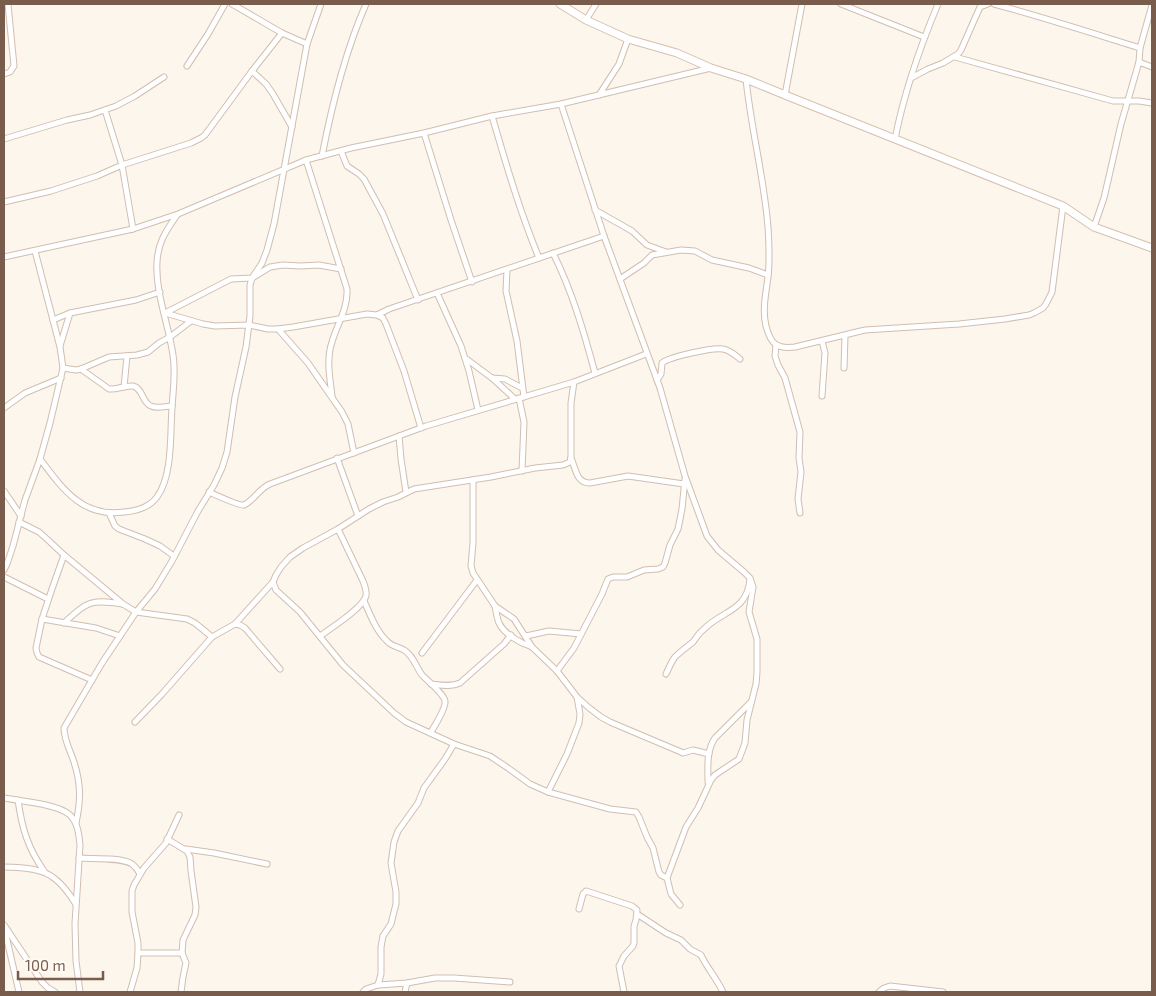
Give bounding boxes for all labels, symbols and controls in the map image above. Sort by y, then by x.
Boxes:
scale bar [18,948,102,980]
text: 100 m [25,956,66,974]

